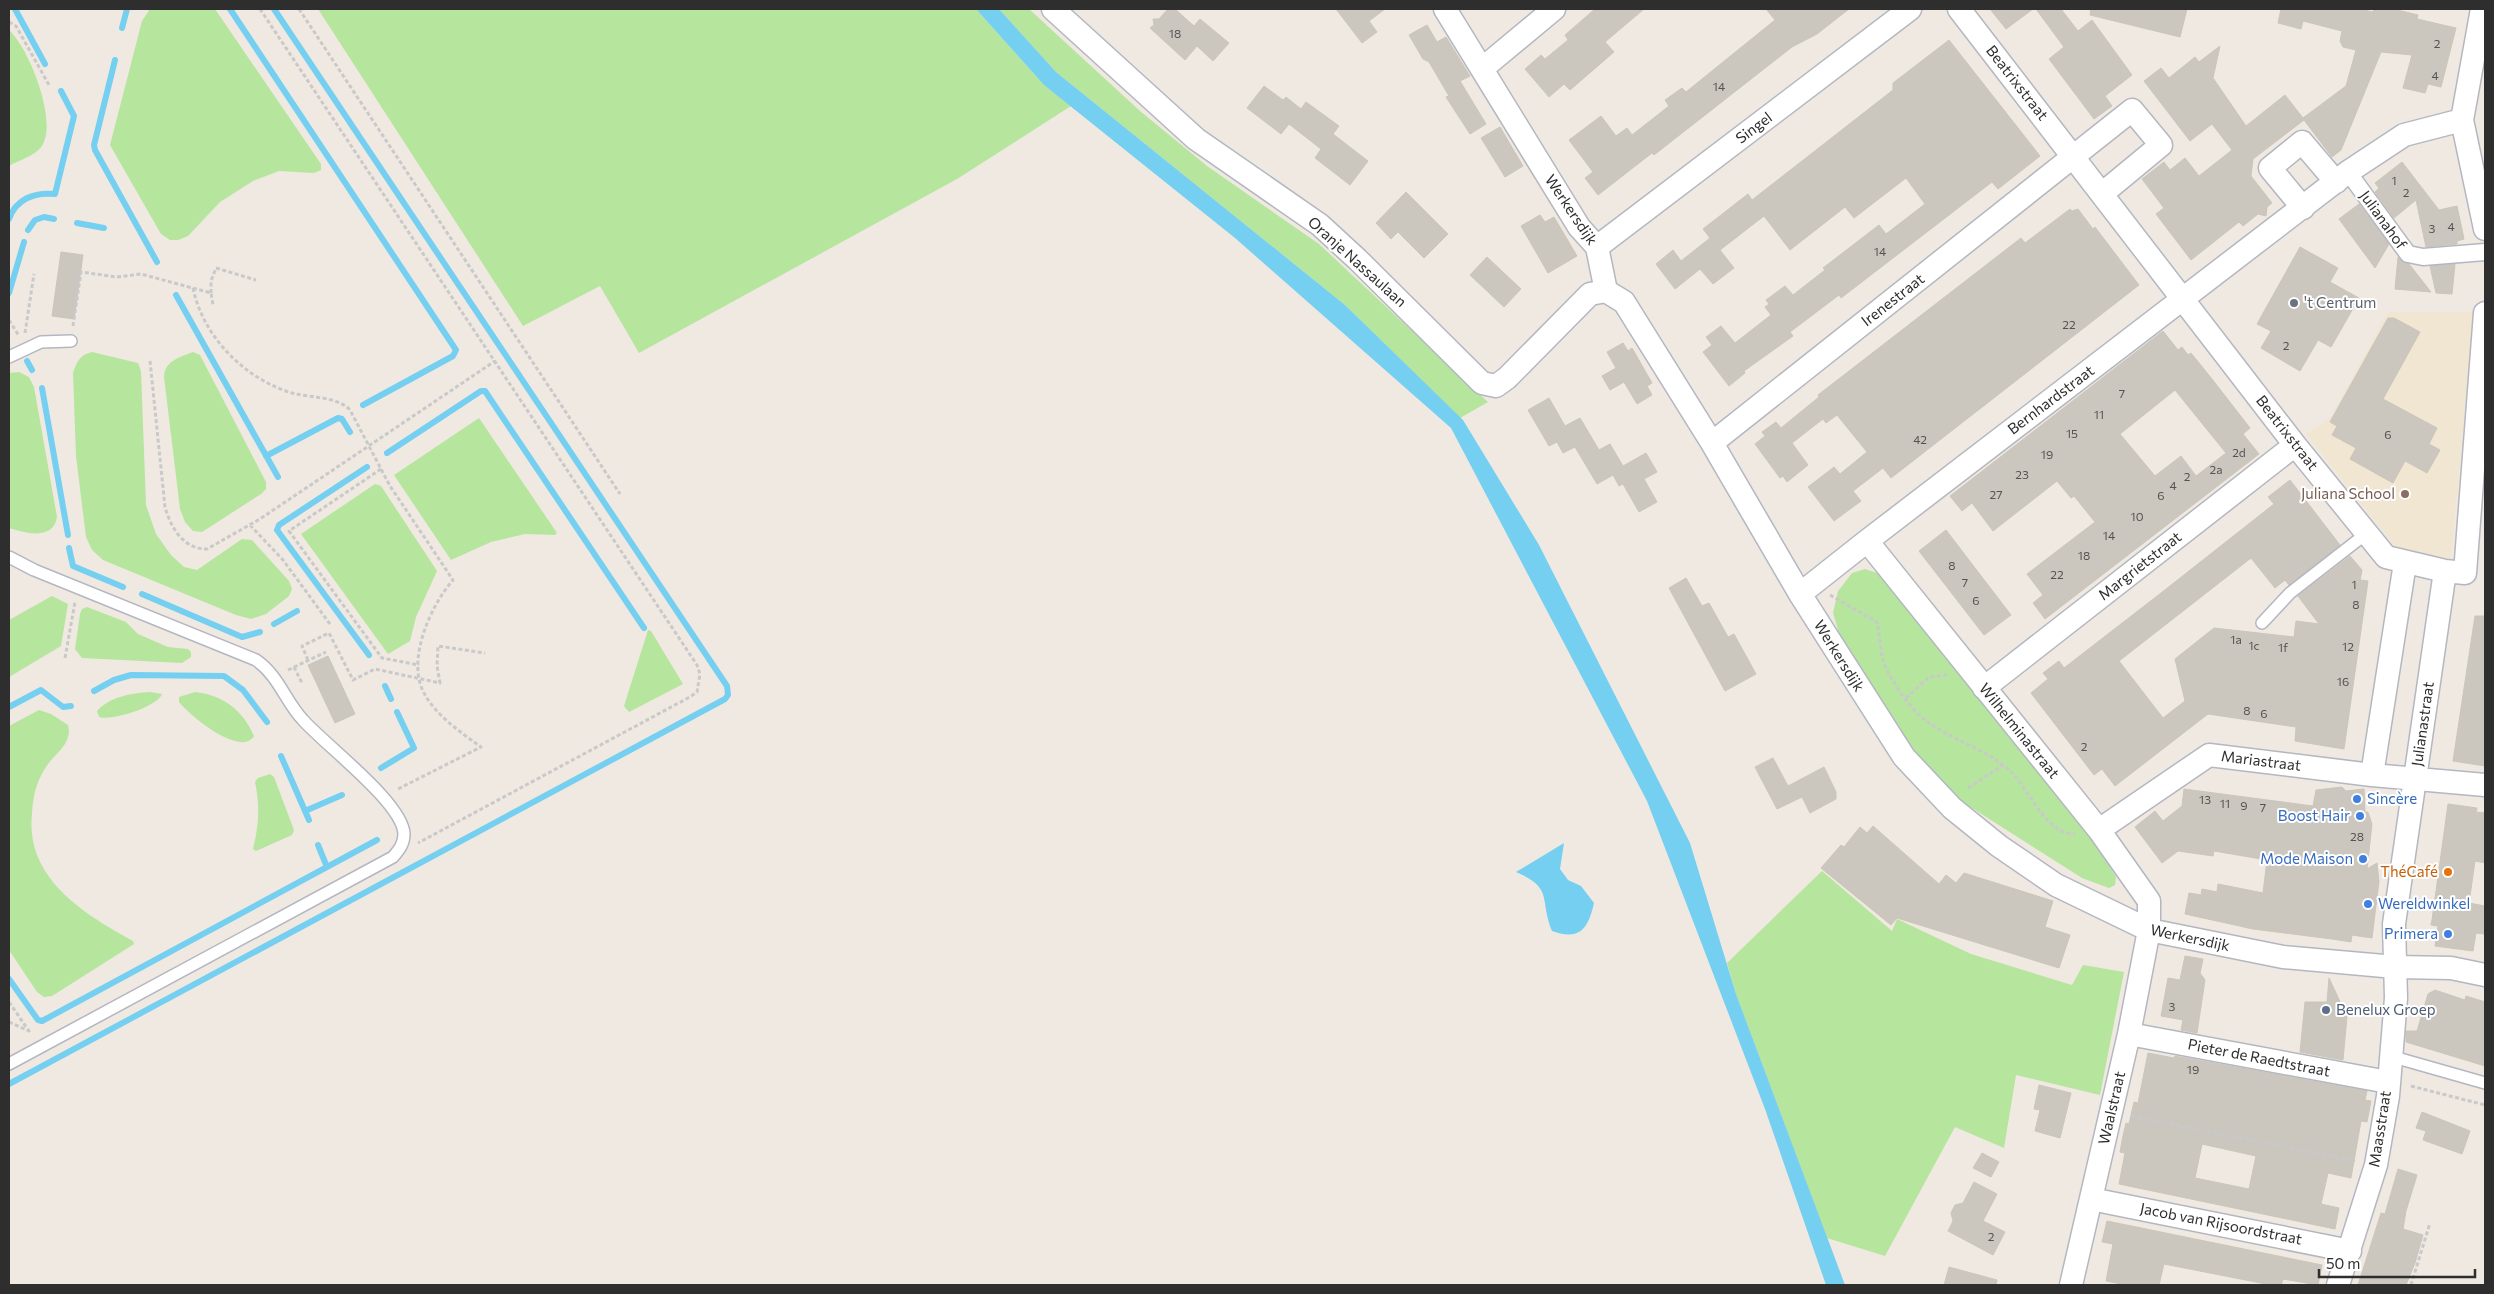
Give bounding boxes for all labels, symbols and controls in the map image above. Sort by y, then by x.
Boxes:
house number: 18 [1169,26,1181,40]
house number: 2 [2434,36,2441,50]
street label: Beatrixstraat [1983,41,2053,123]
house number: 4 [2431,68,2439,82]
house number: 14 [1713,79,1725,93]
street label: Singel [1732,108,1775,147]
street label: Werkersdijk [1542,171,1602,248]
house number: 1 [2391,173,2397,187]
house number: 2 [2403,185,2410,199]
street label: Julianahof [2357,187,2411,252]
street label: Oranje Nassaulaan [1305,212,1411,310]
house number: 4 [2447,219,2455,233]
house number: 3 [2429,221,2436,235]
house number: 14 [1874,244,1886,258]
street label: Irenestraat [1857,269,1927,329]
place label: 't Centrum [2304,293,2376,311]
marker: 't Centrum [2288,297,2300,309]
house number: 22 [2062,317,2076,331]
house number: 2 [2283,338,2290,352]
street label: Bernhardstraat [2004,361,2097,438]
house number: 7 [2119,386,2125,400]
street label: Beatrixstraat [2253,391,2323,473]
house number: 11 [2094,407,2104,421]
house number: 15 [2066,426,2078,440]
house number: 6 [2384,427,2392,441]
house number: 42 [1913,432,1927,446]
house number: 2d [2232,445,2246,459]
house number: 19 [2041,447,2053,461]
house number: 2a [2210,462,2222,476]
house number: 23 [2015,467,2029,481]
house number: 2 [2184,469,2191,483]
house number: 4 [2169,478,2177,492]
place label: Juliana School [2301,484,2395,502]
house number: 27 [1990,487,2002,501]
house number: 6 [2157,488,2165,502]
marker: Juliana School [2399,488,2411,500]
house number: 10 [2131,509,2144,523]
street label: Margrietstraat [2094,527,2185,603]
house number: 14 [2103,528,2115,542]
house number: 18 [2078,548,2090,562]
house number: 8 [1948,558,1956,572]
house number: 22 [2050,567,2064,581]
house number: 7 [1962,575,1968,589]
house number: 1 [2351,577,2357,591]
house number: 6 [1972,593,1980,607]
house number: 8 [2352,597,2360,611]
street label: Werkersdijk [1811,616,1869,695]
house number: 1a [2230,632,2242,646]
house number: 1c [2248,638,2260,652]
house number: 12 [2342,639,2354,653]
house number: 1f [2278,640,2288,654]
house number: 16 [2337,674,2349,688]
street label: Wilhelminastraat [1976,679,2064,782]
street label: Julianastraat [2407,680,2437,767]
house number: 8 [2243,703,2251,717]
house number: 6 [2260,706,2268,720]
house number: 2 [2081,739,2088,753]
street label: Mariastraat [2220,746,2302,774]
place label: Sincère [2367,789,2417,807]
house number: 13 [2199,792,2211,806]
marker: Sincère [2351,793,2363,805]
house number: 11 [2220,796,2230,810]
house number: 9 [2240,798,2248,812]
house number: 7 [2260,800,2266,814]
place label: Boost Hair [2278,806,2350,824]
marker: Boost Hair [2354,810,2366,822]
house number: 28 [2350,829,2364,843]
place label: Mode Maison [2260,849,2353,867]
marker: Mode Maison [2357,853,2369,865]
place label: ThéCafé [2380,862,2438,880]
marker: ThéCafé [2442,866,2454,878]
place label: Wereldwinkel [2378,894,2470,912]
marker: Wereldwinkel [2362,898,2374,910]
street label: Werkersdijk [2149,920,2232,954]
place label: Primera [2384,924,2438,942]
marker: Primera [2442,928,2454,940]
house number: 3 [2169,999,2176,1013]
place label: Benelux Groep [2336,1000,2436,1018]
marker: Benelux Groep [2320,1004,2332,1016]
street label: Pieter de Raedtstraat [2187,1034,2332,1080]
house number: 19 [2187,1062,2199,1076]
street label: Waalstraat [2094,1069,2128,1146]
street label: Maasstraat [2364,1089,2394,1168]
street label: Jacob van Rijsoordstraat [2139,1198,2304,1248]
house number: 2 [1988,1229,1995,1243]
scale bar [2319,1246,2475,1278]
text: 50 m [2326,1254,2360,1272]

